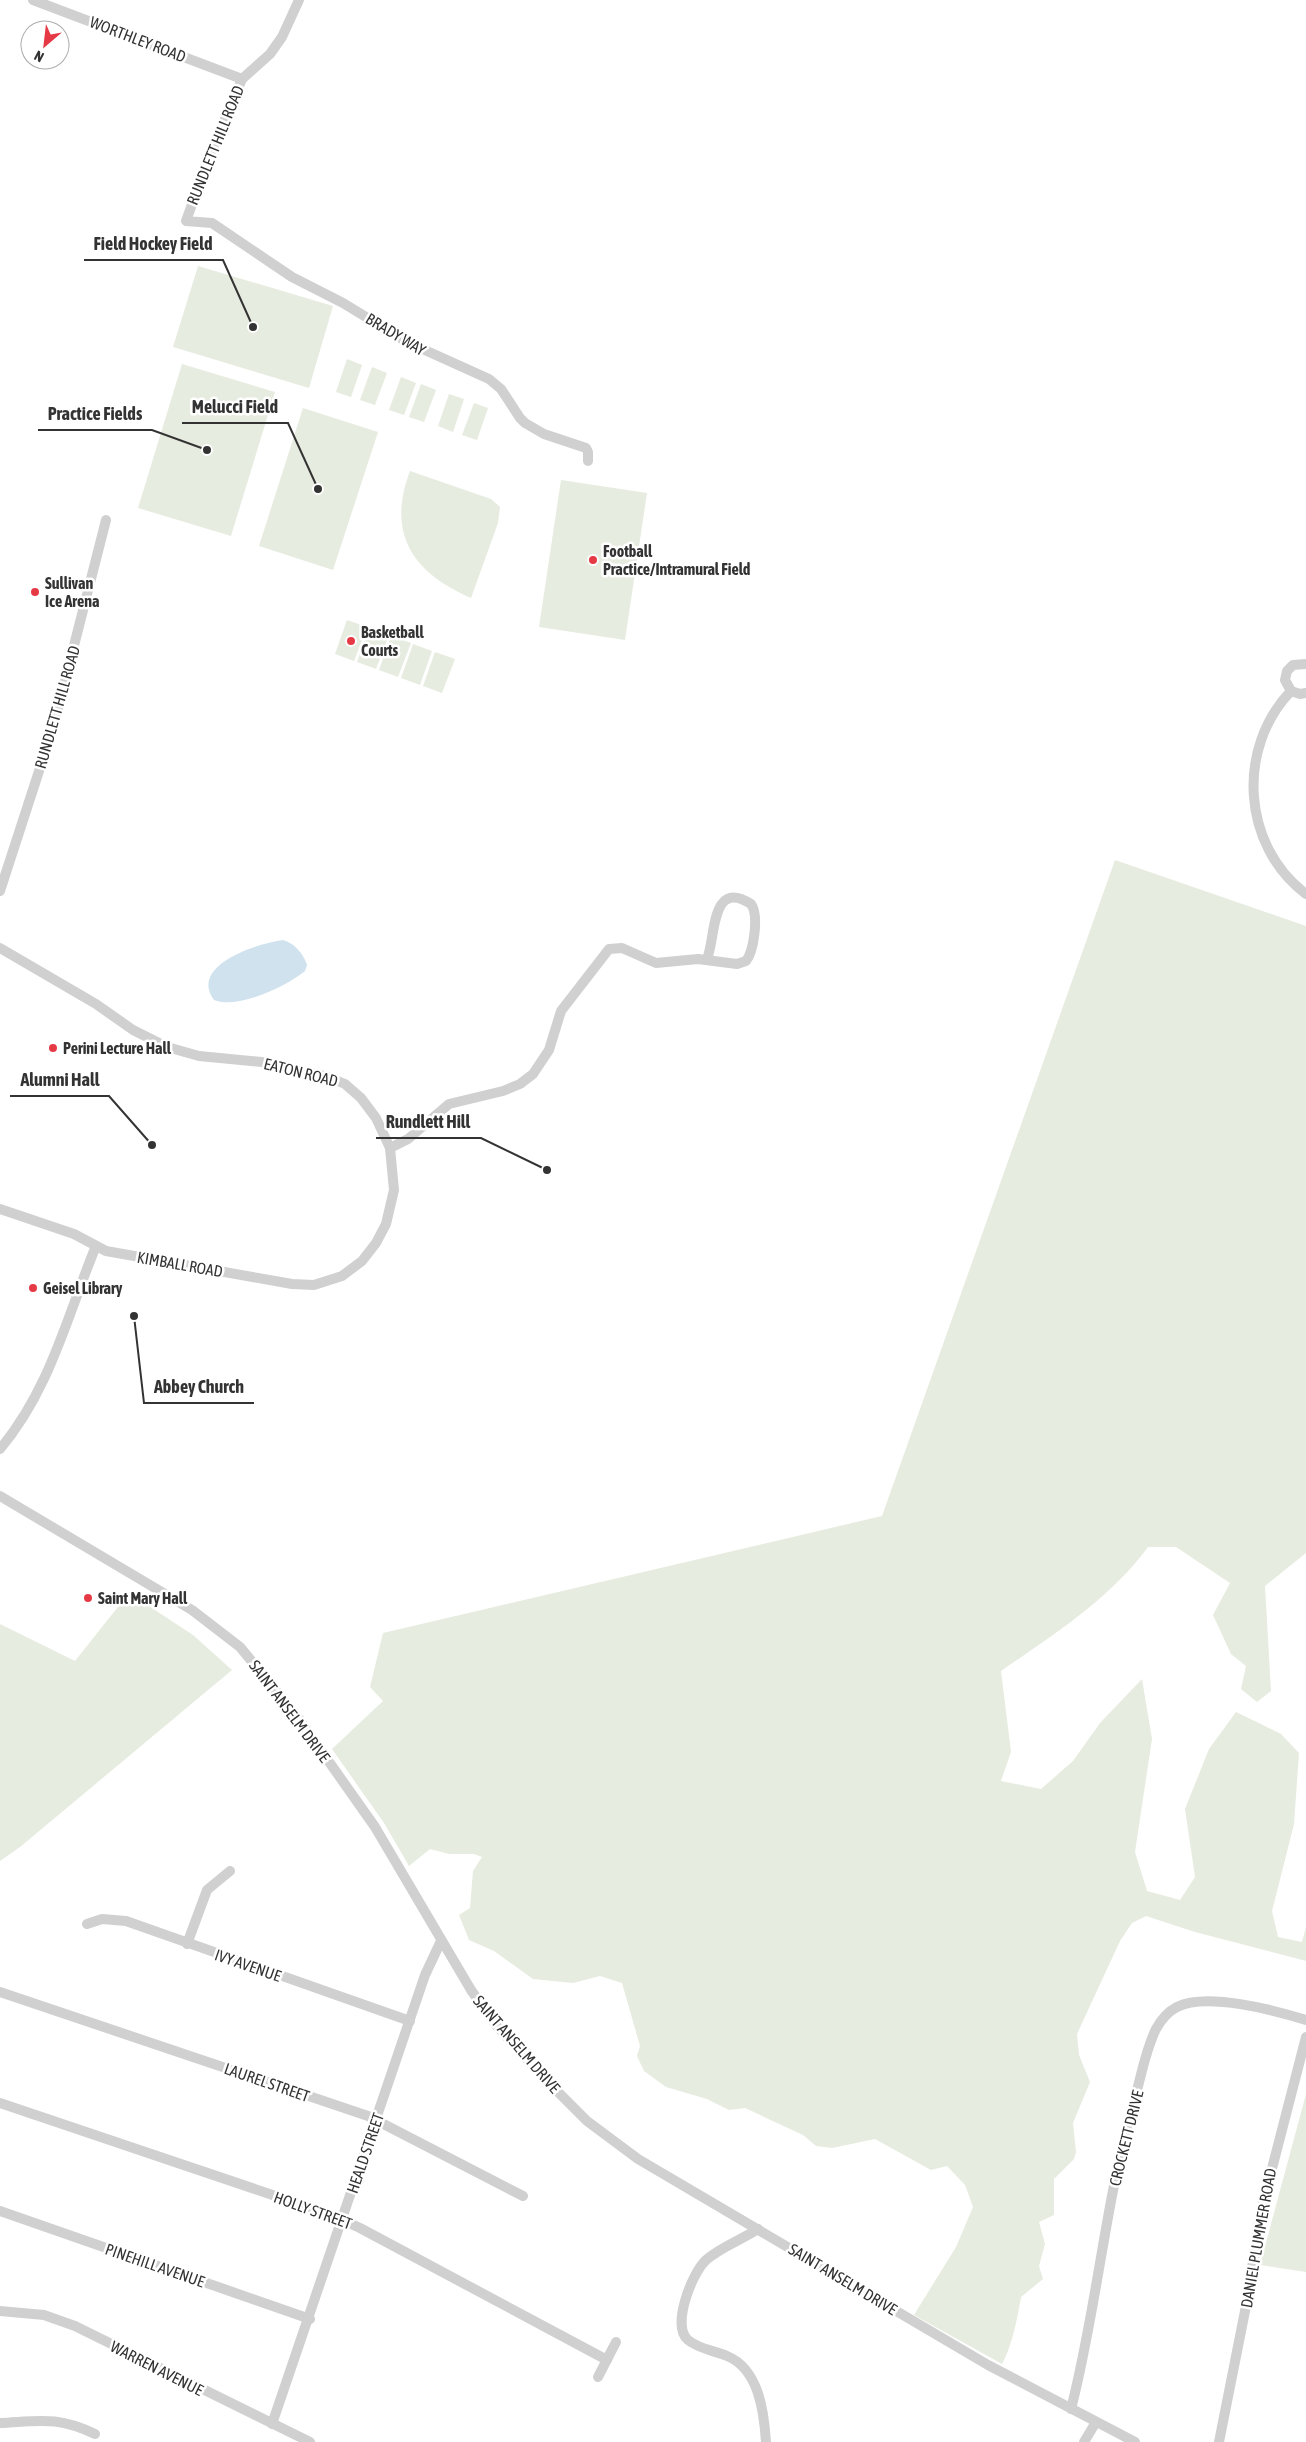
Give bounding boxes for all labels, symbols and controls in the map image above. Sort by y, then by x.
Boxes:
street label: WORTHLEY ROAD [87,12,189,66]
north arrow [20,20,70,70]
text: N [31,47,46,65]
street label: RUNDLETT HILL ROAD [183,83,247,207]
callout: Field Hockey Field [84,227,223,260]
text: Field Hockey Field [94,233,212,254]
street label: BRADY WAY [363,309,430,359]
callout: Melucci Field [182,390,288,423]
text: Melucci Field [192,396,278,417]
callout: Practice Fields [38,397,152,430]
text: Practice Fields [48,403,143,424]
place label: Football Practice/Intramural Field [603,542,751,578]
marker: Football Practice/Intramural Field [587,554,599,566]
place label: Sullivan Ice Arena [45,574,99,610]
marker: Sullivan Ice Arena [29,586,41,598]
place label: Basketball Courts [361,623,425,659]
marker: Basketball Courts [345,635,357,647]
street label: RUNDLETT HILL ROAD [31,643,83,771]
place label: Perini Lecture Hall [63,1039,172,1057]
marker: Perini Lecture Hall [47,1042,59,1054]
street label: EATON ROAD [262,1054,340,1090]
callout: Alumni Hall [10,1063,109,1096]
text: Alumni Hall [20,1069,100,1090]
callout: Rundlett Hill [376,1105,481,1138]
text: Rundlett Hill [386,1111,471,1132]
street label: KIMBALL ROAD [136,1248,224,1280]
place label: Geisel Library [43,1279,123,1297]
marker: Geisel Library [27,1282,39,1294]
callout: Abbey Church [144,1370,254,1403]
text: Abbey Church [153,1376,244,1397]
place label: Saint Mary Hall [98,1589,188,1607]
marker: Saint Mary Hall [82,1592,94,1604]
street label: SAINT ANSELM DRIVE [246,1656,334,1766]
street label: IVY AVENUE [212,1945,284,1985]
street label: SAINT ANSELM DRIVE [470,1992,564,2096]
street label: LAUREL STREET [222,2059,312,2105]
street label: CROCKETT DRIVE [1105,2088,1147,2188]
street label: HEALD STREET [343,2110,387,2196]
street label: DANIEL PLUMMER ROAD [1237,2167,1279,2309]
street label: HOLLY STREET [272,2188,354,2232]
street label: PINEHILL AVENUE [103,2240,207,2290]
street label: SAINT ANSELM DRIVE [786,2240,900,2318]
street label: WARREN AVENUE [108,2337,206,2399]

